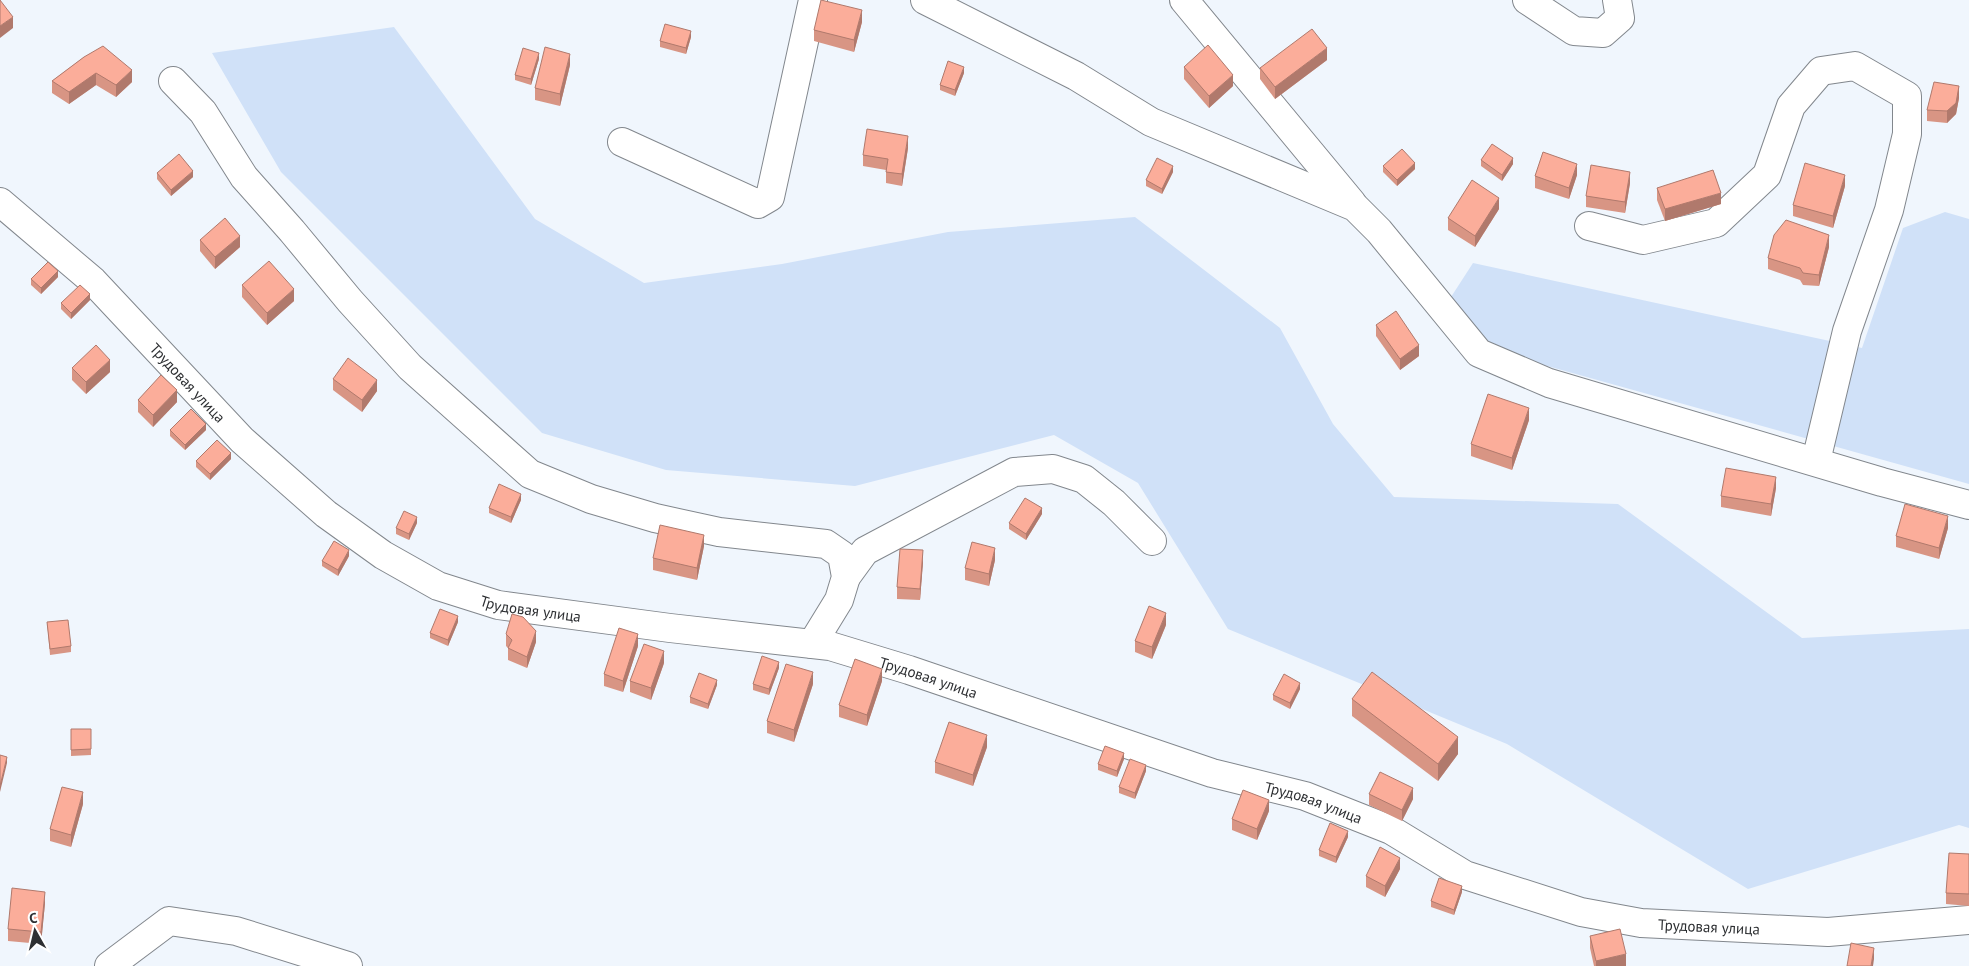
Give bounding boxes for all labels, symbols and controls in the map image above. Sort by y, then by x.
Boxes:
street label: Трудовая улица [146,339,230,426]
street label: Трудовая улица [478,590,582,626]
street label: Трудовая улица [877,652,980,702]
street label: Трудовая улица [1263,777,1365,827]
north arrow [10,906,60,956]
text: С [28,909,38,928]
street label: Трудовая улица [1658,914,1760,938]

